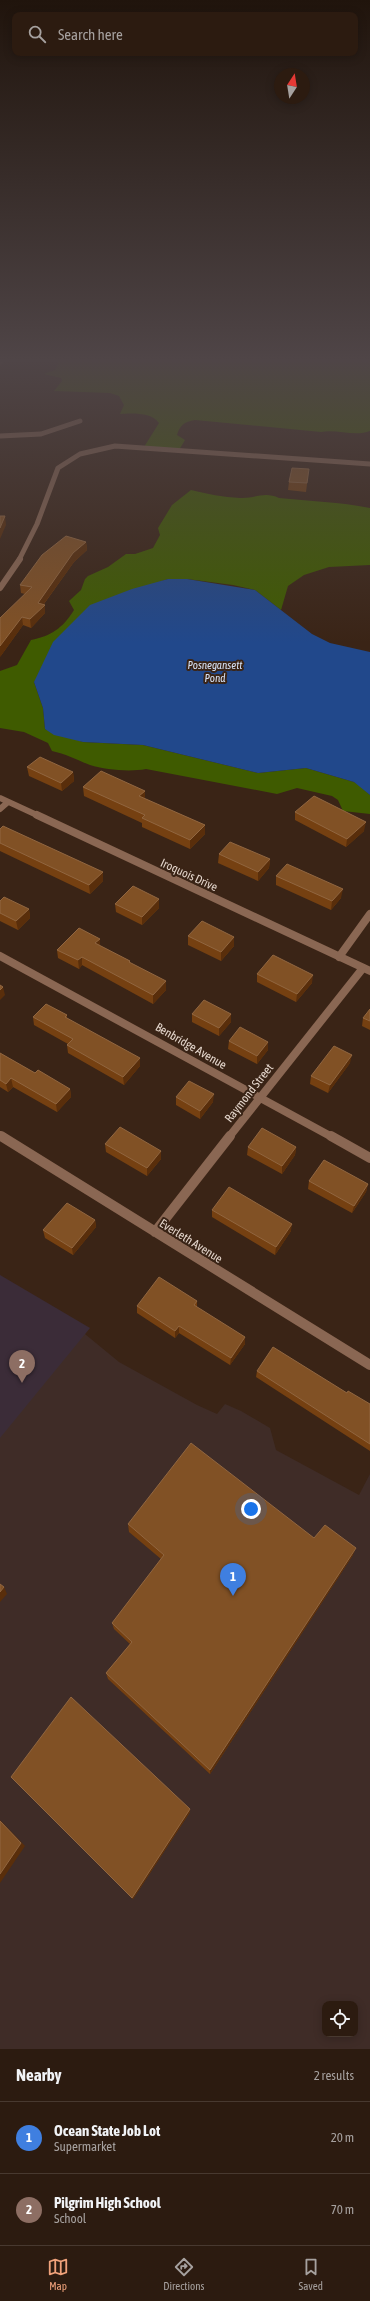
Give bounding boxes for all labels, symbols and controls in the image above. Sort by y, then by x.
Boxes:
search box [12,12,358,56]
icon: search [26,23,48,45]
text: Search here [58,26,123,43]
north arrow [274,68,310,104]
water label: Posnegansett Pond [187,659,243,684]
street label: Iroquois Drive [158,856,220,894]
street label: Benbridge Avenue [153,1020,229,1072]
street label: Raymond Street [222,1061,276,1125]
street label: Everleth Avenue [157,1216,225,1266]
pin: 2 [9,1350,35,1383]
your location [241,1499,261,1519]
pin: 1 [220,1563,246,1596]
map controls [322,2001,358,2037]
button: locate [322,2001,358,2037]
text: Nearby [16,2065,62,2085]
text: 2 results [314,2068,354,2083]
text: Ocean State Job Lot [54,2122,160,2139]
text: 1 [26,2130,32,2145]
text: 20 m [331,2130,354,2145]
text: Supermarket [54,2139,116,2154]
text: Pilgrim High School [54,2194,161,2211]
text: 2 [26,2202,32,2217]
text: 70 m [331,2202,354,2217]
text: School [54,2211,86,2226]
tab: Map [47,2256,69,2292]
tab: Directions [163,2256,204,2292]
tab: Saved [299,2256,323,2292]

